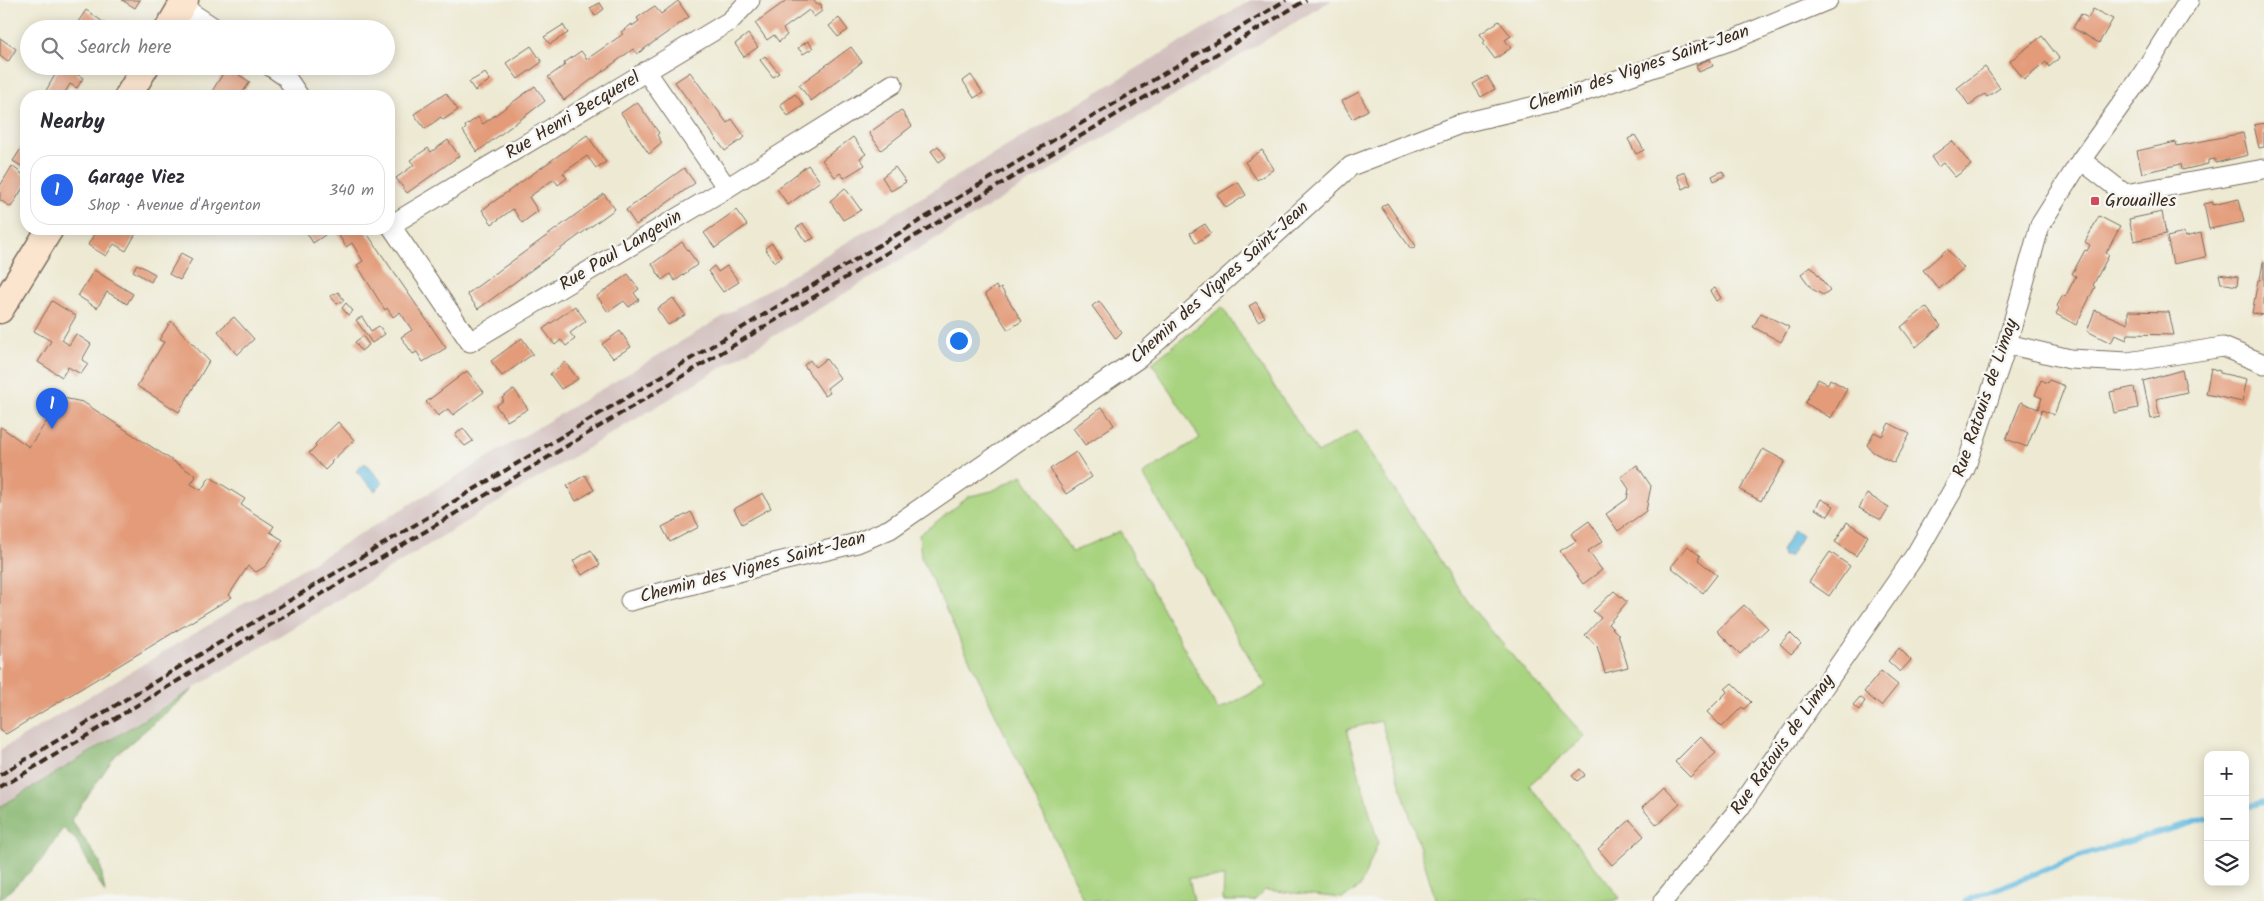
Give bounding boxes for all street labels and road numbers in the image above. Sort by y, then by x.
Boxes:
street label: Chemin des Vignes Saint-Jean [1524,17,1754,121]
street label: Rue Henri Becquerel [500,64,647,168]
street label: Chemin des Vignes Saint-Jean [1124,194,1316,372]
street label: Rue Paul Langevin [554,203,688,299]
street label: Rue Ratouis de Limay [1945,314,2027,481]
street label: Chemin des Vignes Saint-Jean [637,524,869,612]
street label: Rue Ratouis de Limay [1724,668,1843,821]

